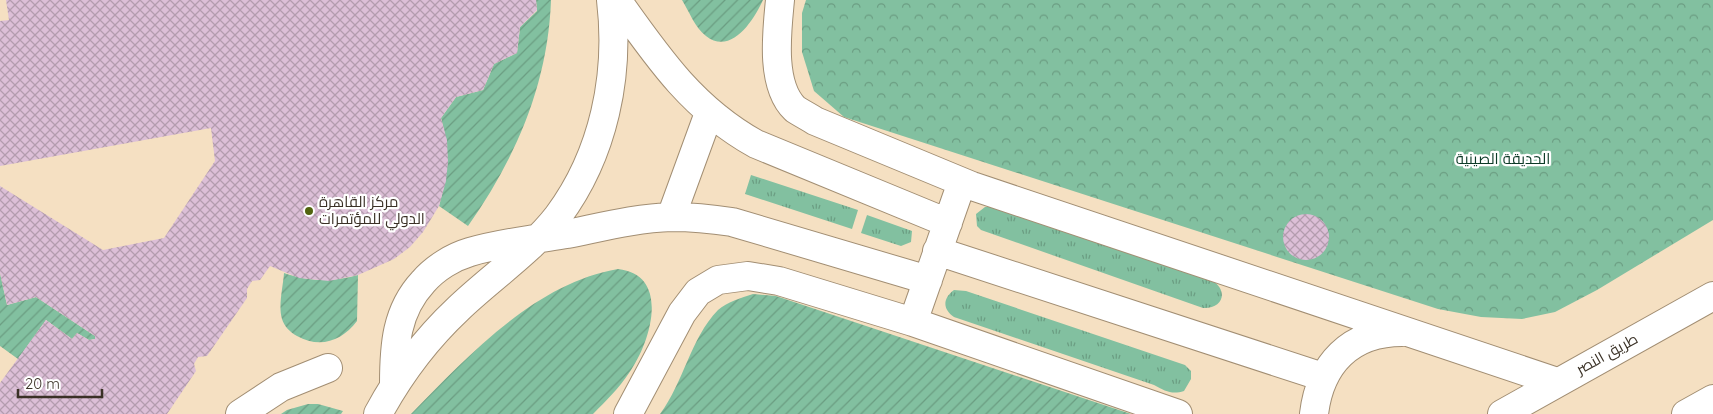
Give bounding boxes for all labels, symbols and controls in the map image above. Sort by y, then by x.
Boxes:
park label: الحديقة الصينية [1456,149,1550,168]
place label: مركز القاهرة الدولي للمؤتمرات [319,192,425,231]
marker: مركز القاهرة الدولي للمؤتمرات [303,205,315,217]
street label: طريق النصر [1572,329,1641,380]
scale bar [18,366,101,398]
text: 20 m [25,374,60,393]

